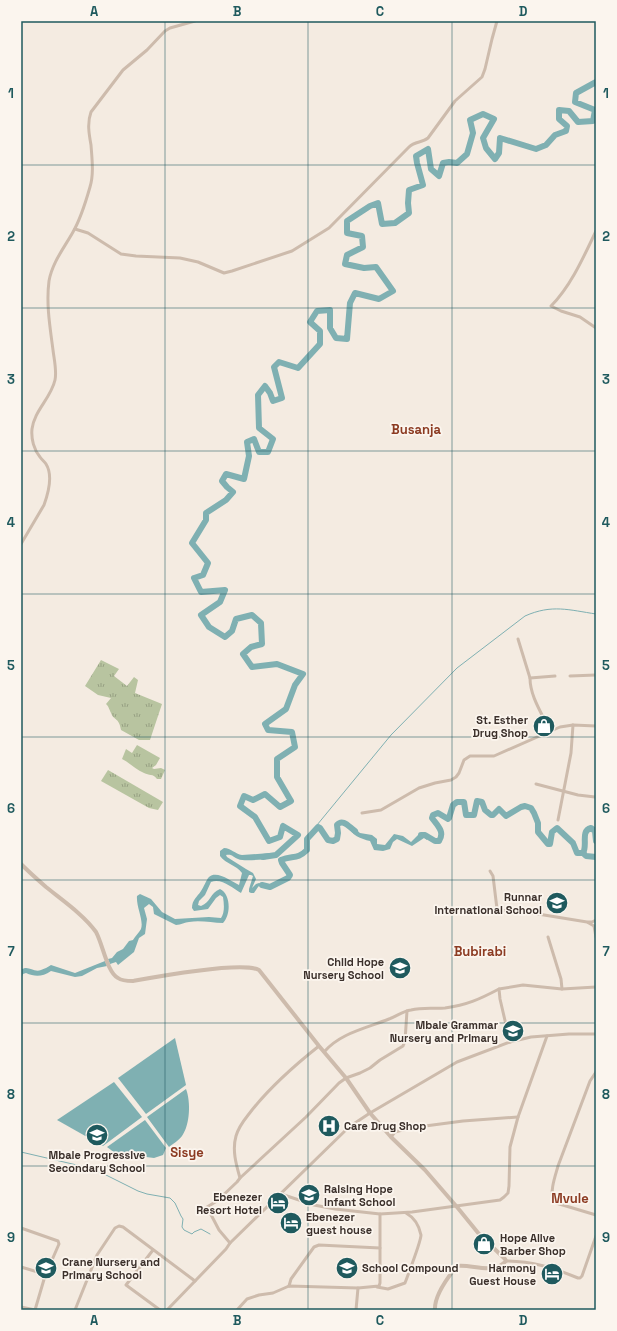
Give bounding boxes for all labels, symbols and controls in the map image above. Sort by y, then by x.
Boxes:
text: A [90,3,99,20]
text: B [233,3,242,20]
text: C [376,3,384,20]
text: D [519,3,528,20]
text: 1 [8,85,14,102]
text: 1 [603,85,609,102]
text: 2 [7,228,15,245]
text: 2 [602,228,610,245]
text: 3 [7,371,15,388]
text: 3 [602,371,610,388]
district label: Busanja [391,421,441,438]
text: 4 [7,514,15,531]
text: 4 [602,514,610,531]
text: 5 [7,657,15,674]
text: 5 [602,657,610,674]
place label: St. Esther Drug Shop [473,713,529,740]
shop icon: St. Esther Drug Shop [531,713,557,739]
text: 6 [7,800,15,817]
text: 6 [602,800,610,817]
place label: Runnar International School [434,890,543,917]
school or university icon: Runnar International School [544,890,570,916]
text: 7 [7,943,15,960]
district label: Bubirabi [454,943,506,960]
text: 7 [602,943,610,960]
place label: Child Hope Nursery School [303,955,384,982]
school or university icon: Child Hope Nursery School [387,955,413,981]
place label: Mbale Grammar Nursery and Primary [390,1018,499,1045]
school or university icon: Mbale Grammar Nursery and Primary [500,1018,526,1044]
text: 8 [7,1086,15,1103]
text: 8 [602,1086,610,1103]
hospital icon: Care Drug Shop [316,1113,342,1139]
place label: Care Drug Shop [344,1119,426,1133]
school or university icon: Mbale Progressive Secondary School [84,1122,110,1148]
district label: Sisye [170,1144,204,1161]
place label: Mbale Progressive Secondary School [49,1148,145,1175]
school or university icon: Raising Hope Infant School [296,1182,322,1208]
place label: Raising Hope Infant School [324,1182,395,1209]
place label: Ebenezer Resort Hotel [196,1190,263,1217]
hotel icon: Ebenezer Resort Hotel [265,1190,291,1216]
district label: Mvule [551,1190,589,1207]
hotel icon: Ebenezer guest house [278,1210,304,1236]
place label: Ebenezer guest house [306,1210,372,1237]
text: 9 [7,1229,15,1246]
text: 9 [602,1229,610,1246]
shop icon: Hope Alive Barber Shop [471,1231,497,1257]
place label: Hope Alive Barber Shop [500,1231,566,1258]
school or university icon: Crane Nursery and Primary School [33,1255,59,1281]
place label: Crane Nursery and Primary School [62,1255,160,1282]
school or university icon: School Compound [334,1255,360,1281]
place label: School Compound [362,1261,459,1275]
place label: Harmony Guest House [469,1261,536,1288]
hotel icon: Harmony Guest House [539,1261,565,1287]
text: A [90,1312,99,1329]
text: B [233,1312,242,1329]
text: C [376,1312,384,1329]
text: D [519,1312,528,1329]

